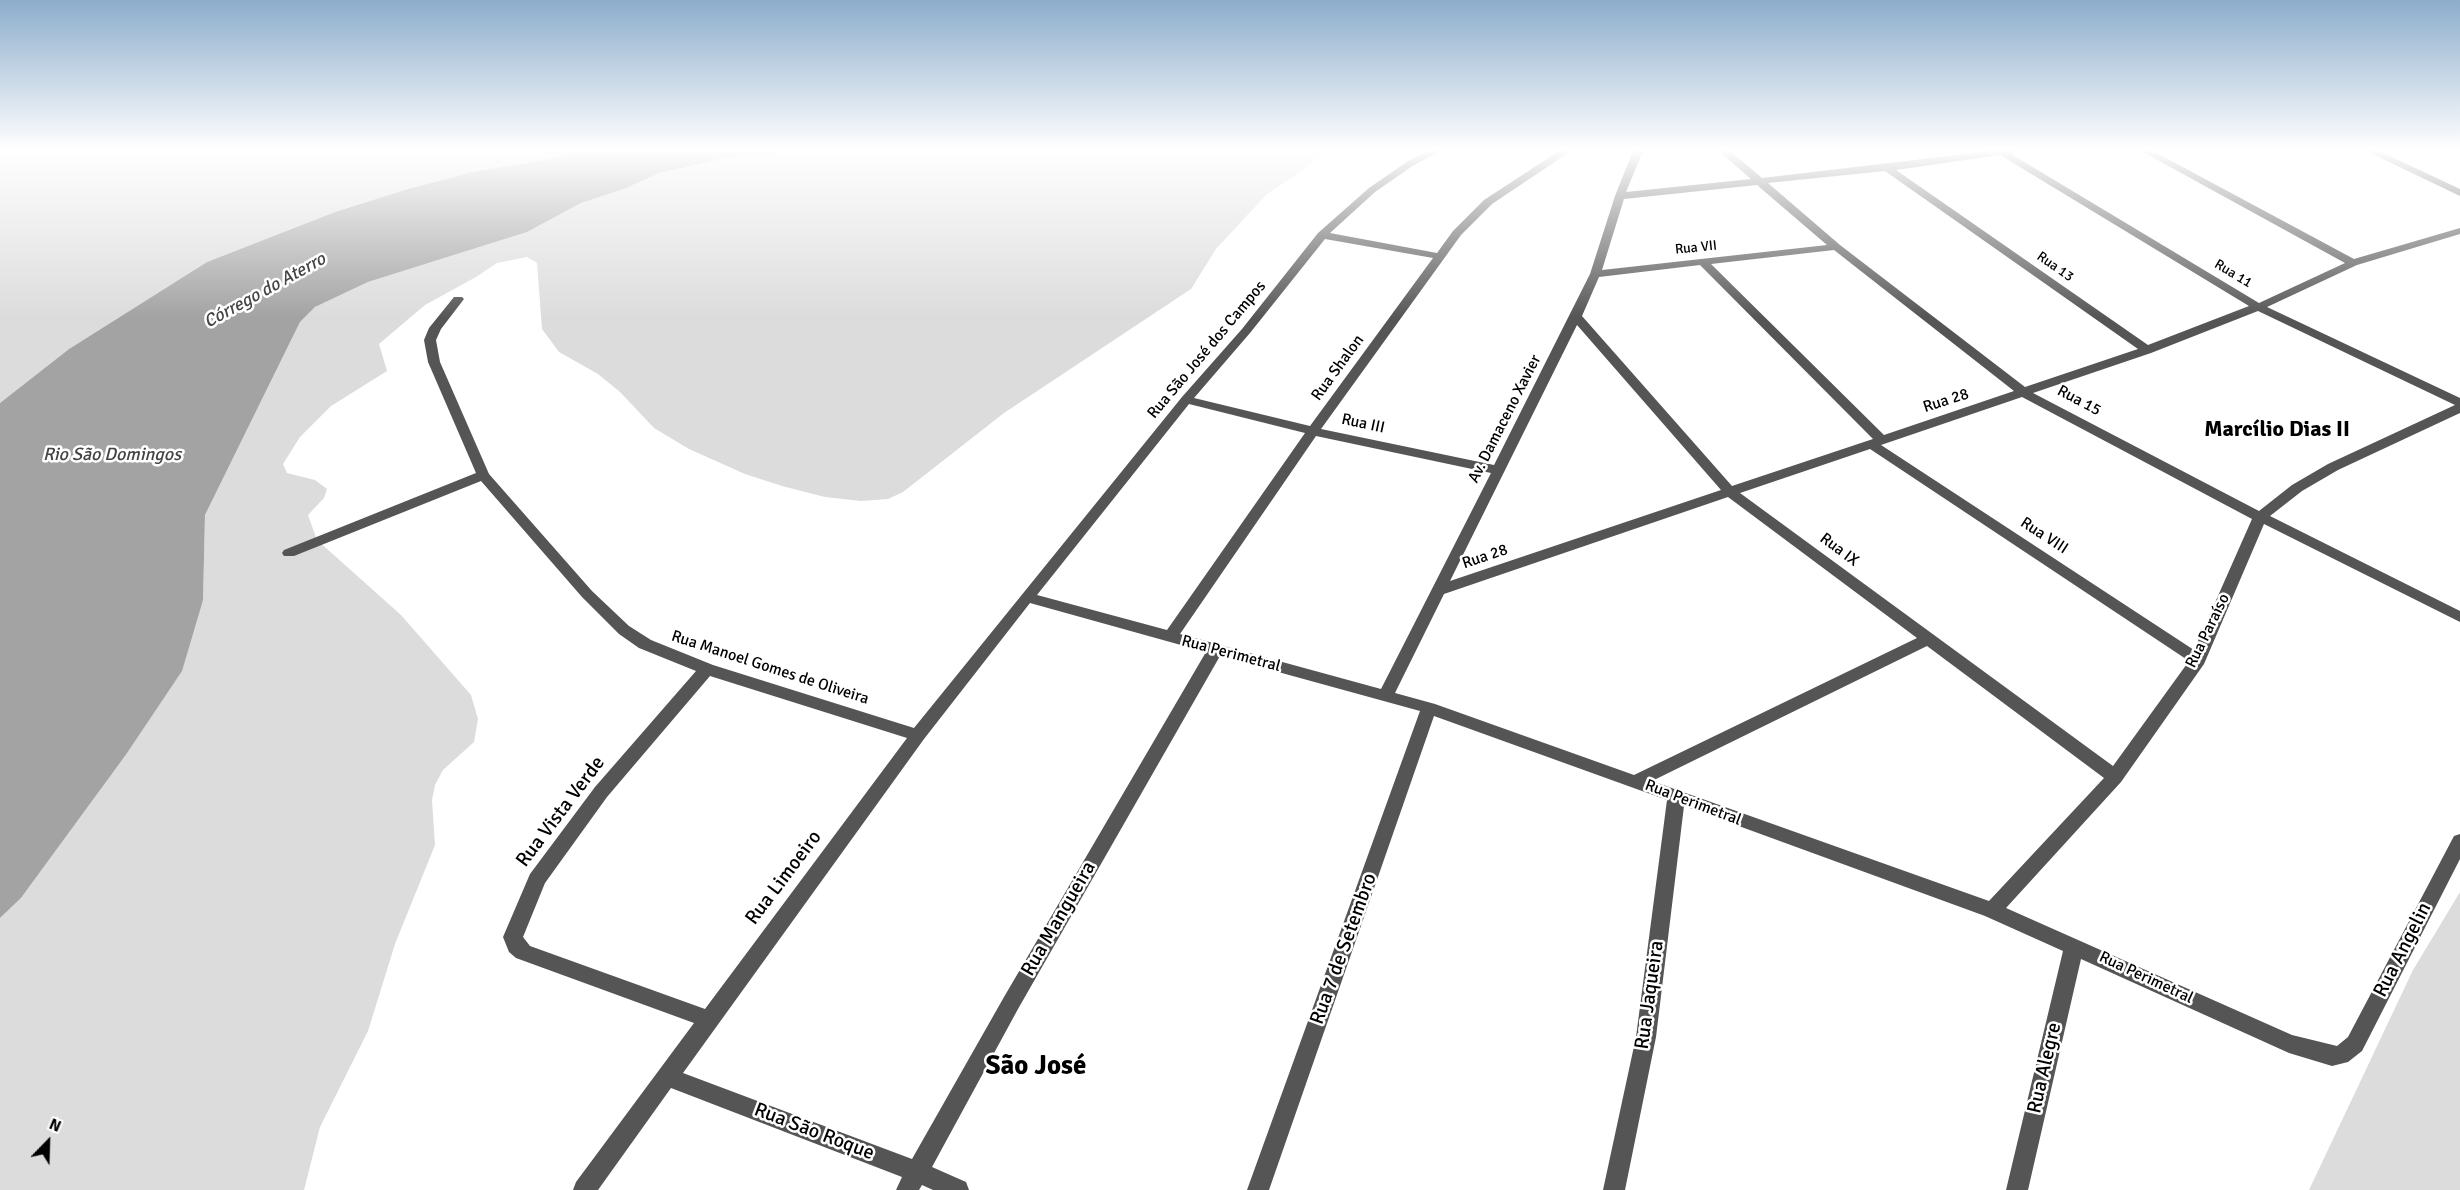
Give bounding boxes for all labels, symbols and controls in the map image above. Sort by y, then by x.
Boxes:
street label: Rua VII [1674,237,1718,259]
street label: Rua 13 [2033,248,2077,286]
water label: Córrego do Aterro [200,249,330,333]
street label: Rua 11 [2211,256,2255,292]
street label: Rua São José dos Campos [1144,277,1270,423]
street label: Rua Shalon [1308,331,1368,405]
street label: Av. Damaceno Xavier [1464,352,1546,486]
street label: Rua 15 [2054,382,2104,420]
street label: Rua 28 [1921,385,1971,417]
street label: Rua III [1340,410,1386,438]
district label: Marcílio Dias II [2204,417,2350,443]
water label: Rio São Domingos [43,444,181,466]
street label: Rua VIII [2017,514,2071,558]
street label: Rua IX [1816,529,1862,571]
street label: Rua 28 [1460,540,1510,574]
street label: Rua Paraíso [2182,591,2234,671]
street label: Rua Manoel Gomes de Oliveira [669,627,871,709]
street label: Rua Perimetral [1179,632,1283,676]
street label: Rua Vista Verde [512,752,610,872]
street label: Rua Perimetral [1642,776,1744,830]
street label: Rua Limoeiro [741,826,827,930]
street label: Rua Mangueira [1016,857,1102,981]
street label: Rua 7 de Setembro [1306,870,1382,1028]
street label: Rua Angelin [2369,899,2437,1001]
street label: Rua Jaqueira [1630,939,1670,1051]
street label: Rua Perimetral [2096,948,2196,1008]
street label: Rua Alegre [2023,1020,2067,1116]
district label: São José [986,1051,1086,1083]
street label: Rua São Roque [751,1098,877,1166]
north arrow [18,1112,78,1172]
text: N [46,1114,64,1137]

